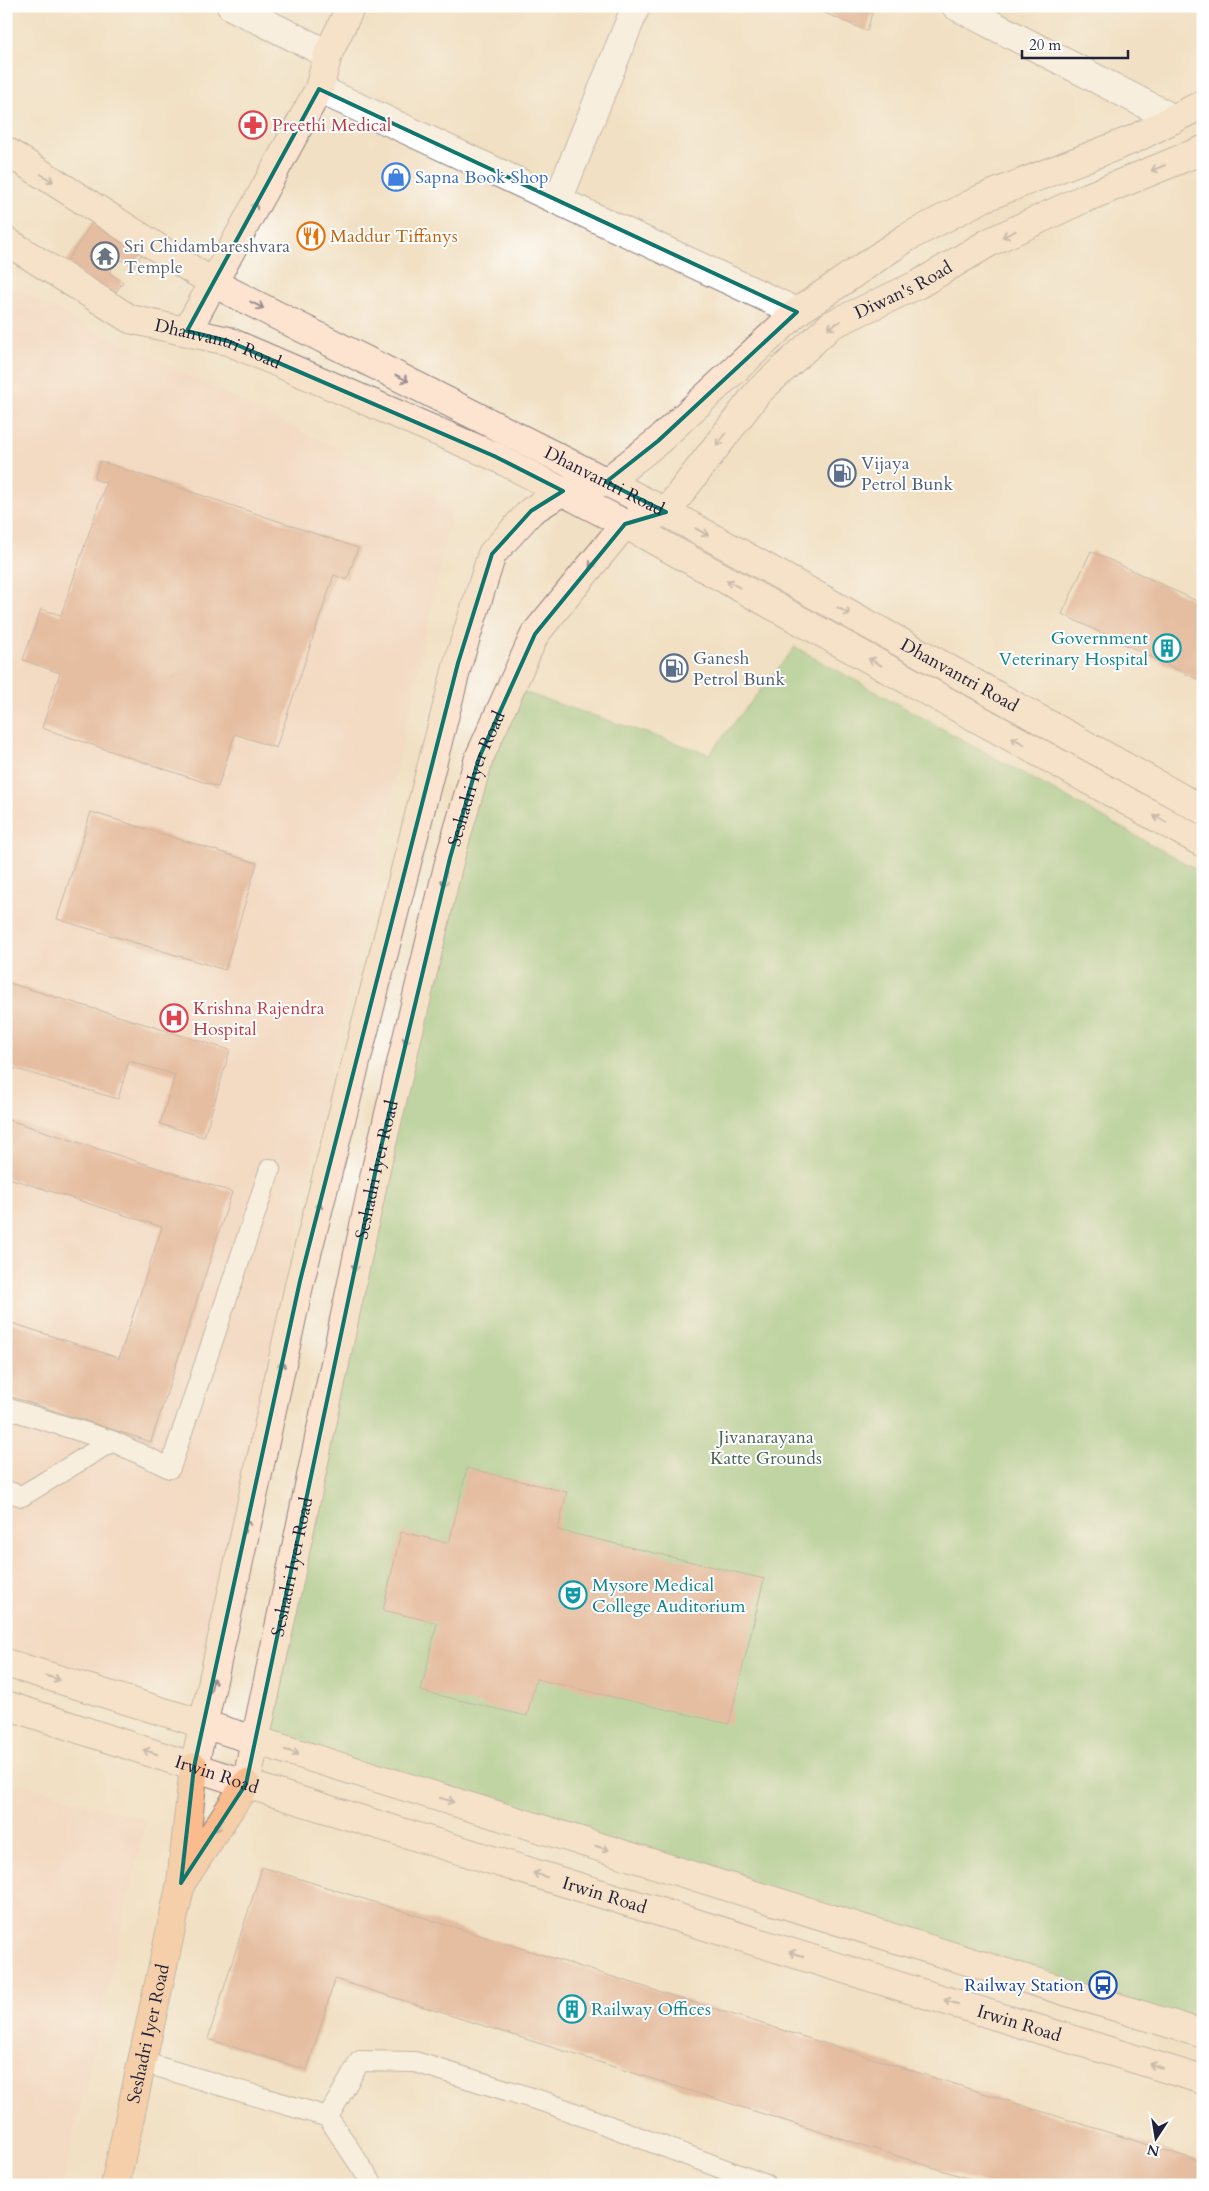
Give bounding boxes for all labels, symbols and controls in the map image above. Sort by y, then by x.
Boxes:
scale bar [1022,28,1128,60]
text: 20 m [1029,35,1061,55]
pharmacy icon: Preethi Medical [238,110,268,140]
place label: Preethi Medical [272,113,392,138]
shop icon: Sapna Book Shop [381,162,411,192]
one-way arrow [1151,164,1166,174]
place label: Sapna Book Shop [415,165,549,190]
one-way arrow [40,173,54,183]
one-way arrow [249,202,258,217]
restaurant icon: Maddur Tiffanys [296,221,326,251]
place label: Maddur Tiffanys [330,224,458,249]
one-way arrow [1002,229,1017,239]
place label: Sri Chidambareshvara Temple [124,234,290,280]
temple icon: Sri Chidambareshvara Temple [90,241,120,271]
street label: Diwan's Road [850,254,957,325]
one-way arrow [249,300,264,310]
street label: Dhanvantri Road [152,312,285,375]
one-way arrow [827,319,841,330]
one-way arrow [394,373,409,383]
one-way arrow [716,433,726,447]
street label: Dhanvantri Road [540,440,669,522]
place label: Vijaya Petrol Bunk [861,451,954,497]
fuel station icon: Vijaya Petrol Bunk [827,458,857,488]
one-way arrow [694,527,709,537]
one-way arrow [589,555,600,568]
one-way arrow [726,579,741,589]
one-way arrow [836,606,851,616]
place label: Government Veterinary Hospital [999,626,1148,672]
street label: Dhanvantri Road [896,632,1024,718]
building icon: Government Veterinary Hospital [1152,633,1182,663]
place label: Ganesh Petrol Bunk [693,646,786,692]
fuel station icon: Ganesh Petrol Bunk [659,653,689,683]
one-way arrow [868,657,883,667]
street label: Seshadri Iyer Road [442,706,511,849]
one-way arrow [1010,736,1025,746]
one-way arrow [1153,814,1168,823]
one-way arrow [440,870,449,886]
place label: Krishna Rajendra Hospital [193,996,325,1042]
hospital icon: Krishna Rajendra Hospital [159,1003,189,1033]
one-way arrow [402,1028,411,1044]
street label: Seshadri Iyer Road [349,1097,404,1242]
one-way arrow [314,1202,323,1218]
one-way arrow [351,1255,360,1271]
one-way arrow [277,1360,286,1376]
park label: Jivanarayana Katte Grounds [710,1425,822,1471]
street label: Seshadri Iyer Road [265,1494,319,1639]
one-way arrow [242,1519,252,1535]
place label: Mysore Medical College Auditorium [592,1573,746,1619]
theatre icon: Mysore Medical College Auditorium [558,1580,588,1610]
one-way arrow [44,1673,60,1683]
one-way arrow [208,1678,217,1694]
one-way arrow [142,1747,158,1757]
one-way arrow [283,1747,299,1757]
street label: Irwin Road [172,1749,262,1800]
one-way arrow [438,1795,454,1805]
one-way arrow [214,1818,224,1832]
one-way arrow [594,1844,609,1853]
one-way arrow [532,1870,548,1880]
street label: Irwin Road [559,1870,650,1920]
one-way arrow [788,1949,804,1959]
street label: Seshadri Iyer Road [121,1961,176,2106]
bus stop icon: Railway Station [1088,1970,1118,2000]
place label: Railway Station [964,1973,1085,1998]
building icon: Railway Offices [557,1994,587,2024]
place label: Railway Offices [591,1997,711,2022]
one-way arrow [943,1997,959,2007]
street label: Irwin Road [974,1998,1065,2048]
one-way arrow [1149,2061,1165,2070]
north arrow [1132,2114,1182,2164]
text: N [1145,2140,1161,2161]

